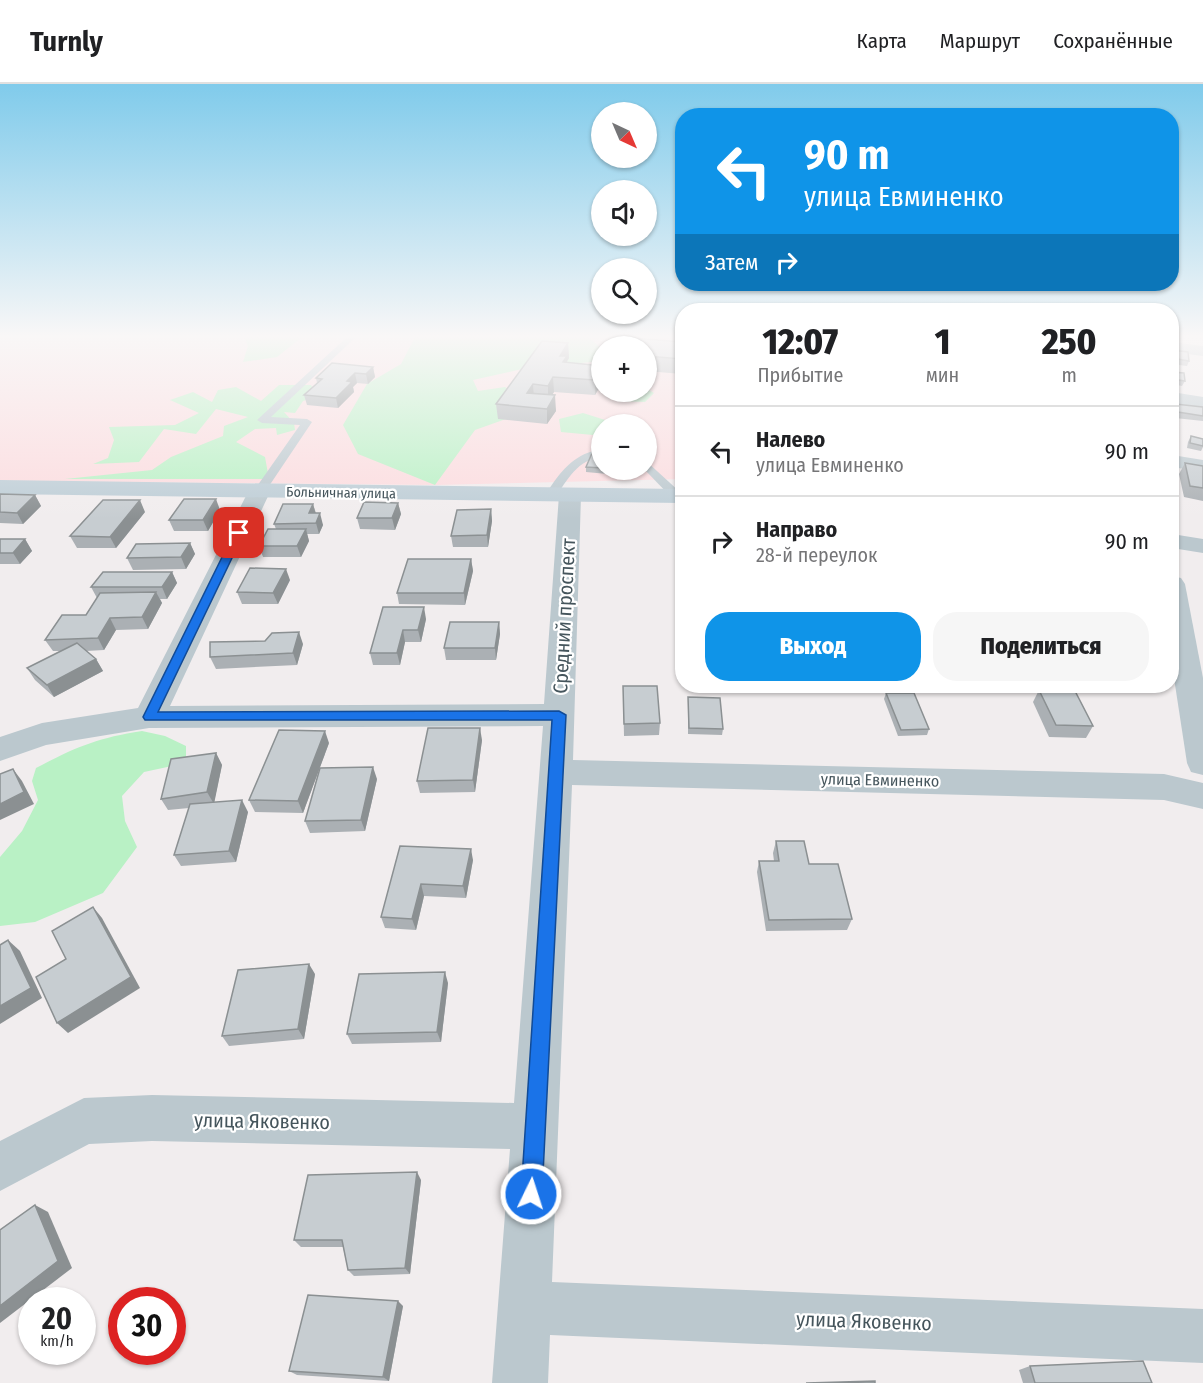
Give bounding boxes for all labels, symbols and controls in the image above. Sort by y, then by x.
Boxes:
text: Turnly [30,25,103,58]
text: Карта [857,28,907,54]
text: Маршрут [940,28,1020,54]
text: Сохранённые [1053,28,1173,54]
north arrow [591,102,657,168]
map controls [591,102,657,480]
text: 90 m [804,130,889,180]
icon: left [705,132,783,210]
button: sound [591,180,657,246]
text: улица Евминенко [804,181,1004,213]
icon: right [770,246,803,279]
text: Затем [705,249,758,276]
button: search [591,258,657,324]
text: 12:07 [762,320,838,364]
text: 1 [935,320,950,364]
text: 250 [1042,320,1097,364]
button: + [591,336,657,402]
text: Прибытие [757,363,843,387]
text: мин [926,363,959,387]
text: m [1061,363,1077,387]
button: − [591,414,657,480]
text: Налево [756,426,825,453]
icon: left [705,435,738,468]
text: 90 m [1105,438,1149,465]
text: улица Евминенко [756,453,904,477]
street label: Больничная улица [286,484,396,502]
pin [213,507,264,558]
icon: arrive [222,516,255,549]
text: Направо [756,516,837,543]
icon: right [705,525,738,558]
text: 90 m [1105,528,1149,555]
street label: Средний проспект [548,537,580,694]
text: 28-й переулок [756,543,877,567]
button: Выход [705,612,921,681]
button: Поделиться [933,612,1149,681]
street label: улица Евминенко [821,769,939,791]
street label: улица Яковенко [194,1108,330,1134]
position arrow [499,1162,563,1226]
speed limit sign: 30 [108,1287,186,1365]
text: 20 [42,1301,72,1337]
street label: улица Яковенко [796,1307,932,1335]
text: km/h [40,1332,74,1350]

